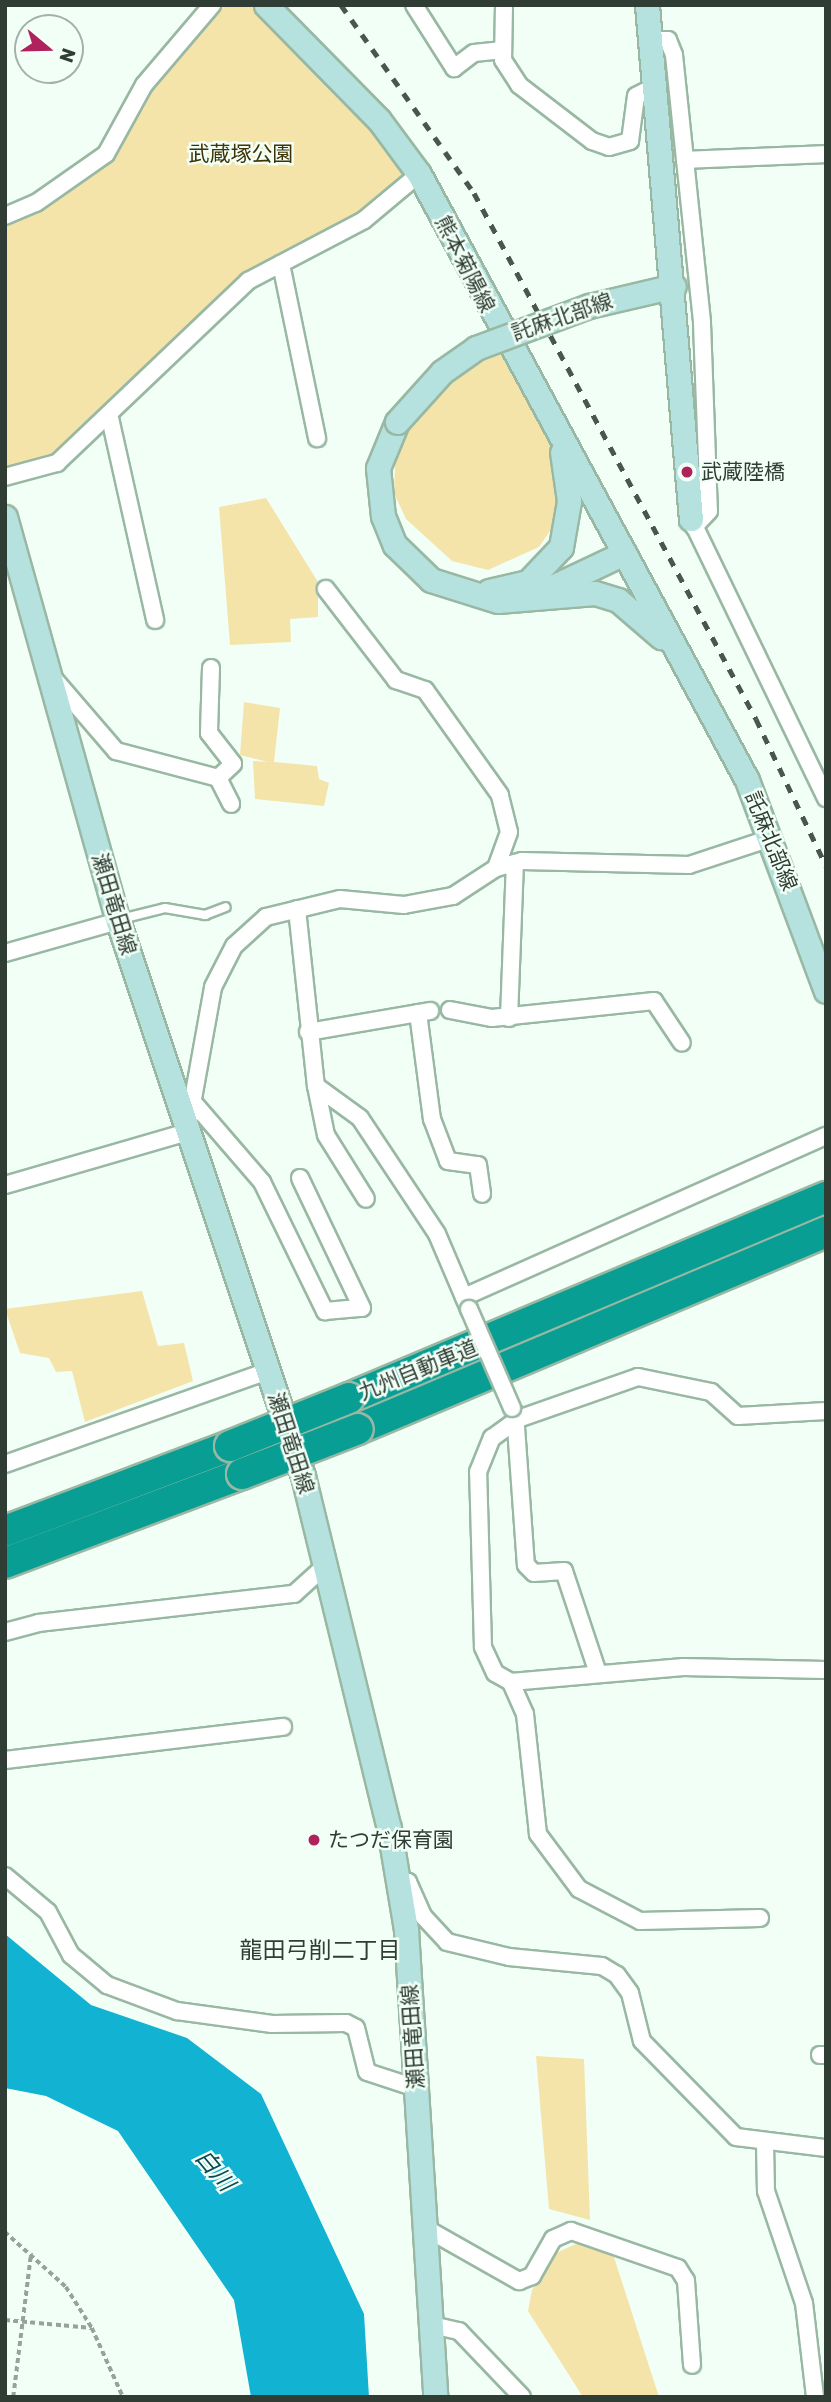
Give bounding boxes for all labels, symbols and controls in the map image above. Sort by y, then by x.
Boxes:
north arrow [14,14,84,84]
text: N [54,45,81,66]
park label: 武蔵塚公園 [189,141,293,167]
street label: 熊本菊陽線 [430,212,500,316]
street label: 託麻北部線 [508,288,616,346]
place label: 武蔵陸橋 [701,459,785,485]
marker: 武蔵陸橋 [679,464,695,480]
street label: 託麻北部線 [740,788,802,894]
street label: 瀬田竜田線 [87,850,141,958]
street label: 九州自動車道 [355,1335,481,1405]
street label: 瀬田竜田線 [263,1389,319,1497]
place label: たつだ保育園 [328,1827,454,1853]
marker: たつだ保育園 [306,1832,322,1848]
district label: 龍田弓削二丁目 [240,1936,400,1964]
street label: 瀬田竜田線 [397,1984,429,2090]
water label: 白川 [190,2144,240,2196]

